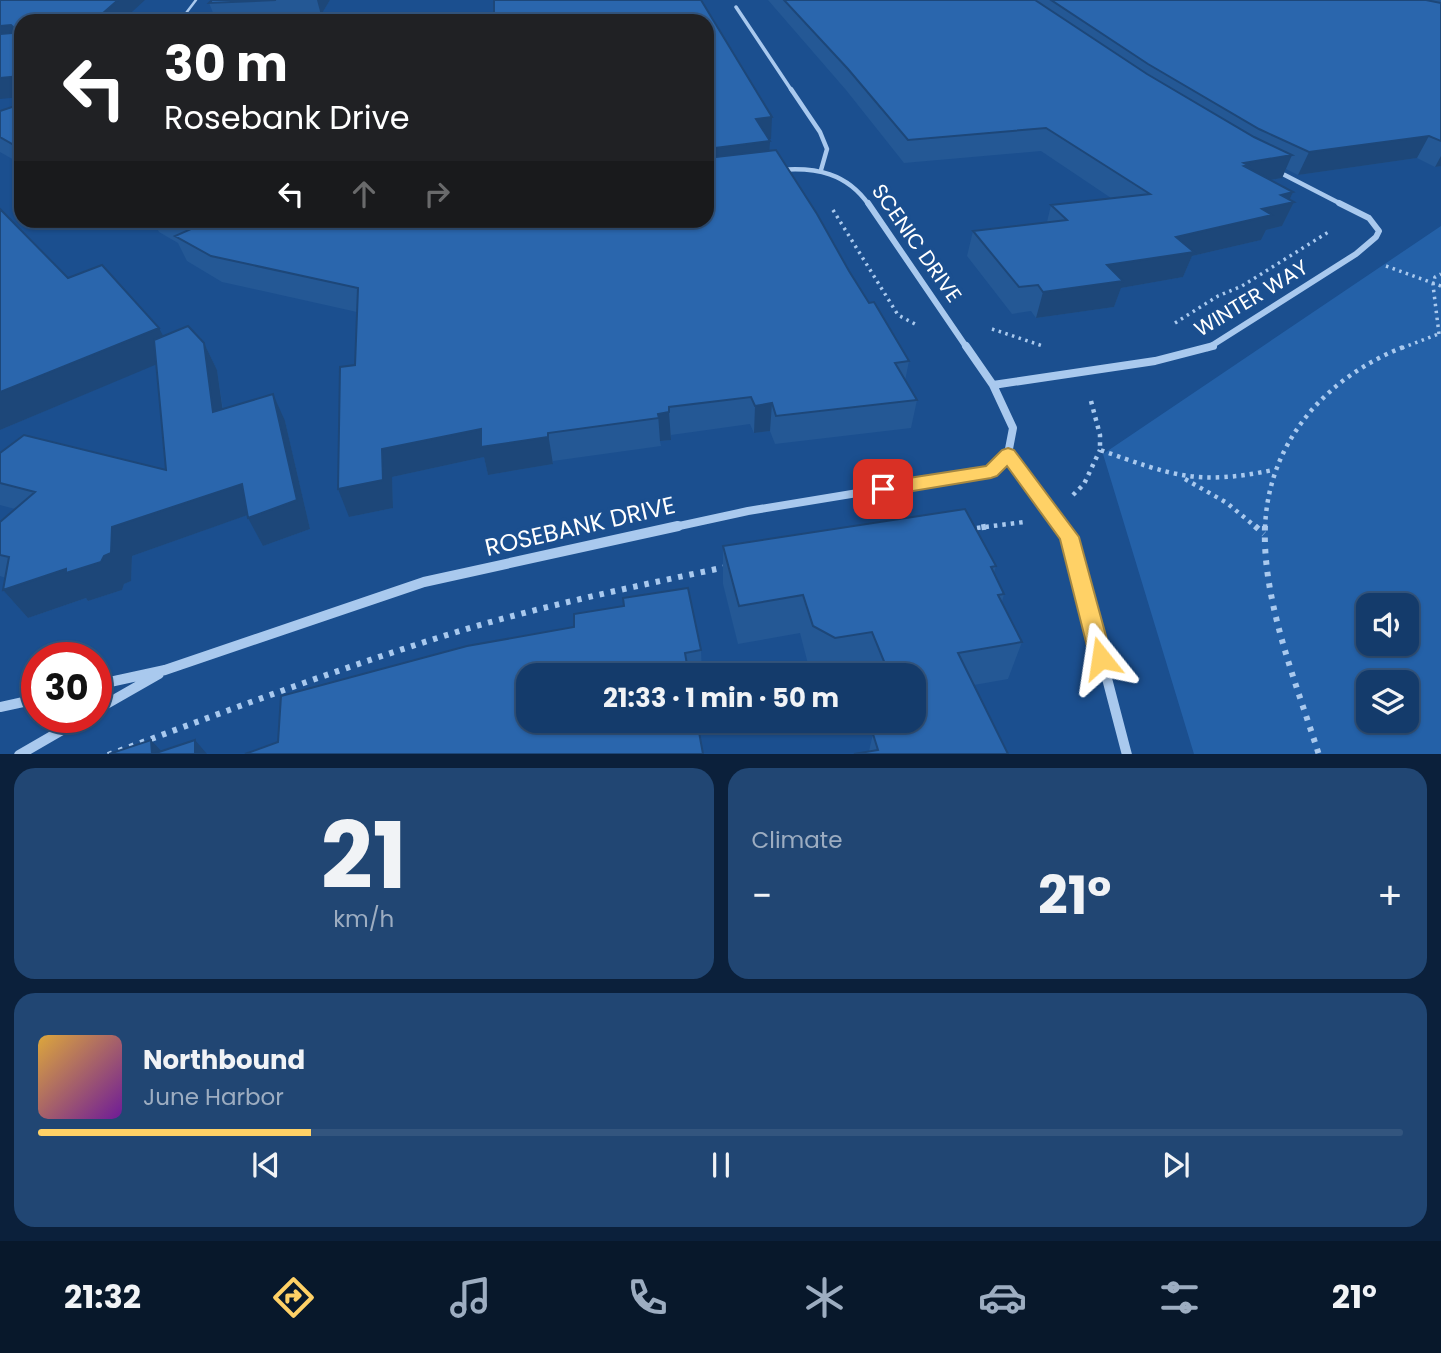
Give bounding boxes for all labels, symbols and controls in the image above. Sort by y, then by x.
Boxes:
text: 30 m [164,30,288,98]
icon: left [49,42,140,133]
text: Rosebank Drive [164,95,409,140]
icon: left [272,175,310,213]
icon: ahead [345,175,383,213]
icon: right [418,175,456,213]
street label: SCENIC DRIVE [865,178,969,308]
street label: WINTER WAY [1189,253,1313,343]
pin [853,459,913,519]
icon: arrive [864,470,902,508]
street label: ROSEBANK DRIVE [482,488,678,564]
map controls [1356,593,1419,733]
button: sound [1356,593,1419,656]
position arrow [1064,621,1138,695]
speed limit sign: 30 [21,642,112,733]
button: layers [1356,670,1419,733]
text: 21:33 · 1 min · 50 m [603,680,839,716]
text: 21 [321,792,407,920]
text: Climate [752,824,842,856]
text: 21° [1038,859,1111,932]
text: − [752,869,772,922]
text: + [1377,869,1403,922]
text: km/h [333,903,394,935]
text: Northbound [143,1042,305,1078]
text: June Harbor [143,1081,284,1113]
icon: previous [247,1146,285,1184]
icon: pause [702,1146,740,1184]
icon: next [1157,1146,1195,1184]
icon: directions [269,1273,318,1322]
icon: music [446,1273,495,1322]
icon: phone [623,1273,672,1322]
icon: climate [800,1273,849,1322]
icon: car [978,1273,1027,1322]
icon: filters [1155,1273,1204,1322]
text: 21:32 [64,1274,141,1319]
text: 21° [1332,1274,1377,1319]

